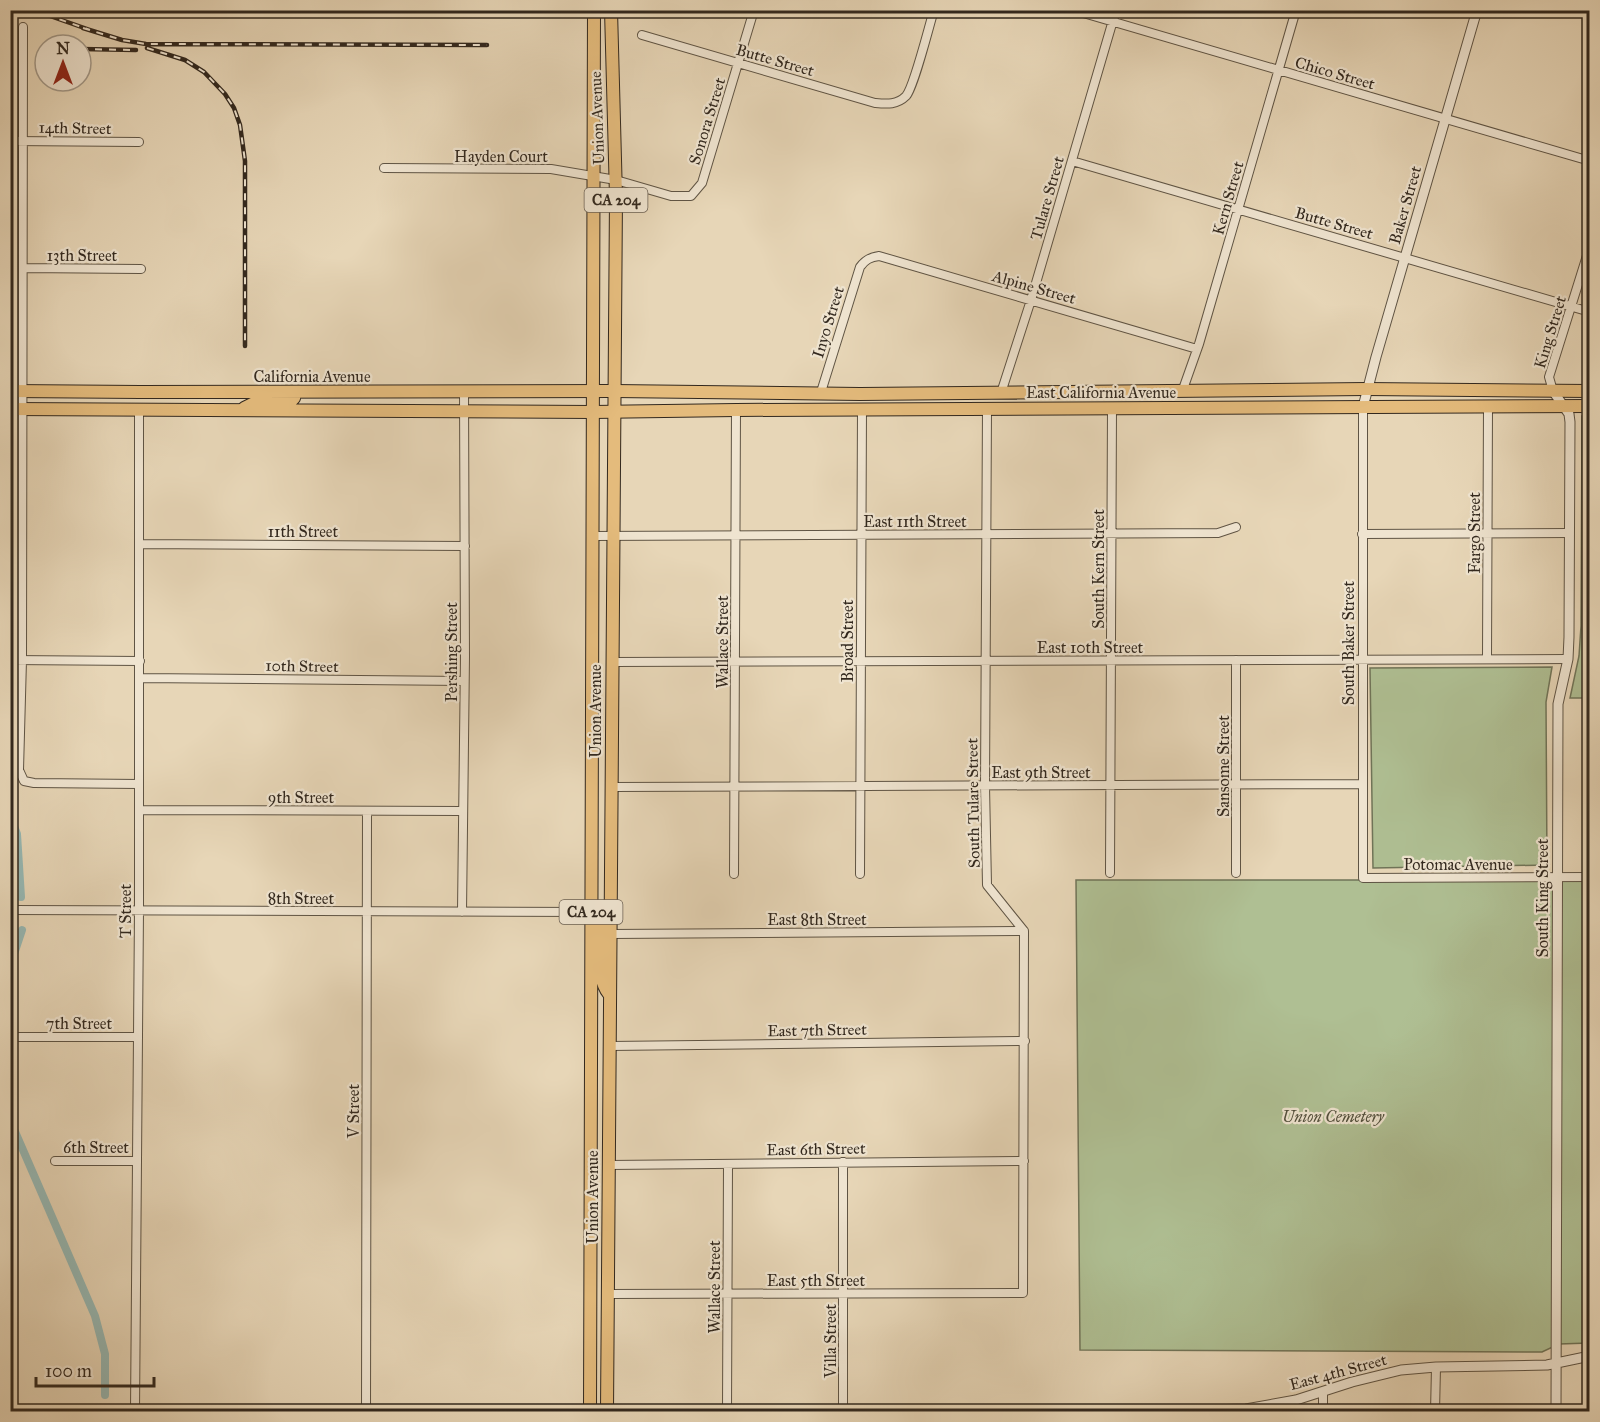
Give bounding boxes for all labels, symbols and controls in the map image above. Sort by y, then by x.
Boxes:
north arrow [33,33,93,93]
text: N [56,39,70,58]
street label: Butte Street [734,40,817,80]
street label: Chico Street [1293,53,1377,94]
street label: Union Avenue [586,71,608,165]
street label: Sonora Street [685,75,729,167]
street label: 14th Street [38,118,112,138]
street label: Hayden Court [454,147,548,166]
street label: Tulare Street [1026,154,1068,242]
street label: Kern Street [1208,159,1248,237]
street label: Baker Street [1385,163,1425,246]
road number: CA 204 [584,188,648,212]
street label: Butte Street [1293,203,1376,243]
street label: 13th Street [47,246,118,265]
street label: Alpine Street [989,266,1078,308]
street label: Inyo Street [808,284,848,360]
street label: King Street [1530,293,1571,371]
street label: California Avenue [253,367,371,386]
street label: East California Avenue [1026,383,1176,402]
street label: Fargo Street [1465,492,1485,574]
street label: South Kern Street [1089,509,1108,629]
street label: East 11th Street [863,512,967,531]
street label: 11th Street [268,522,339,541]
street label: South Baker Street [1339,580,1358,705]
street label: Wallace Street [713,595,732,689]
street label: Broad Street [838,599,857,682]
street label: Pershing Street [442,602,462,702]
street label: East 10th Street [1037,638,1144,657]
street label: 10th Street [265,656,339,676]
street label: Union Avenue [586,664,605,758]
street label: Sansome Street [1214,715,1233,817]
street label: South Tulare Street [962,738,984,868]
street label: East 9th Street [991,763,1091,782]
street label: 9th Street [268,788,335,807]
street label: South King Street [1533,838,1553,957]
street label: Potomac Avenue [1403,855,1513,874]
street label: T Street [116,884,135,938]
street label: 8th Street [268,889,334,908]
road number: CA 204 [560,900,622,924]
street label: East 8th Street [767,910,867,929]
street label: 7th Street [46,1014,112,1033]
street label: East 7th Street [767,1020,867,1040]
street label: V Street [344,1084,363,1139]
park label: Union Cemetery [1282,1107,1385,1126]
street label: 6th Street [63,1138,129,1157]
street label: East 6th Street [766,1139,866,1159]
street label: Union Avenue [583,1150,602,1244]
street label: Wallace Street [705,1240,724,1334]
street label: East 5th Street [767,1271,866,1290]
street label: Villa Street [821,1304,840,1379]
scale bar [36,1350,154,1388]
street label: East 4th Street [1287,1350,1389,1394]
text: 100 m [45,1360,92,1382]

